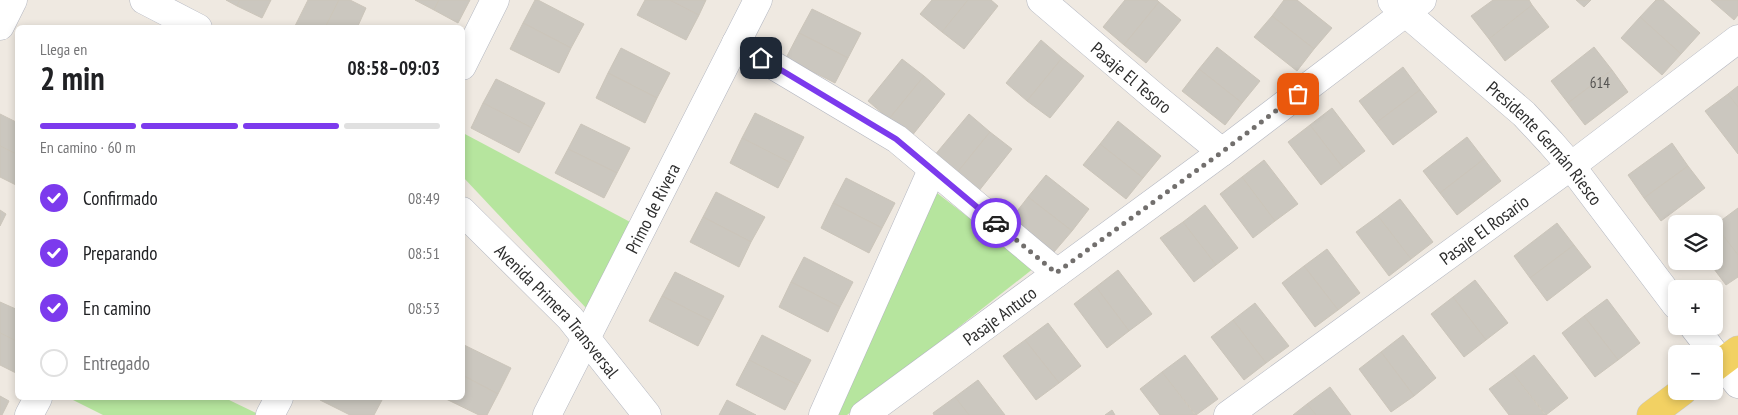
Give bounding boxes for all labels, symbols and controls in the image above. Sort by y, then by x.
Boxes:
street label: Pasaje El Tesoro [1087,36,1177,118]
pin [740,37,782,79]
text: Llega en [40,39,87,59]
icon: home [747,44,775,72]
text: 08:58–09:03 [347,56,440,80]
text: 2 min [40,57,105,99]
pin [1277,73,1319,115]
house number: 614 [1590,73,1610,92]
street label: Presidente Germán Riesco [1482,76,1608,210]
icon: bag [1284,80,1312,108]
text: En camino · 60 m [40,137,136,157]
street label: Primo de Rivera [620,159,685,257]
icon: check [40,184,68,212]
text: Confirmado [83,186,158,210]
text: 08:49 [408,188,440,208]
street label: Pasaje El Rosario [1435,189,1533,269]
courier [971,198,1021,248]
icon: car [982,209,1010,237]
map controls [1668,215,1723,400]
button: layers [1668,215,1723,270]
icon: check [40,239,68,267]
street label: Avenida Primera Transversal [490,239,625,383]
text: Preparando [83,241,158,265]
text: 08:51 [408,243,440,263]
button: + [1668,280,1723,335]
street label: Pasaje Antuco [958,281,1041,350]
icon: check [40,294,68,322]
text: En camino [83,296,151,320]
text: 08:53 [408,298,440,318]
button: − [1668,345,1723,400]
text: Entregado [83,351,150,375]

